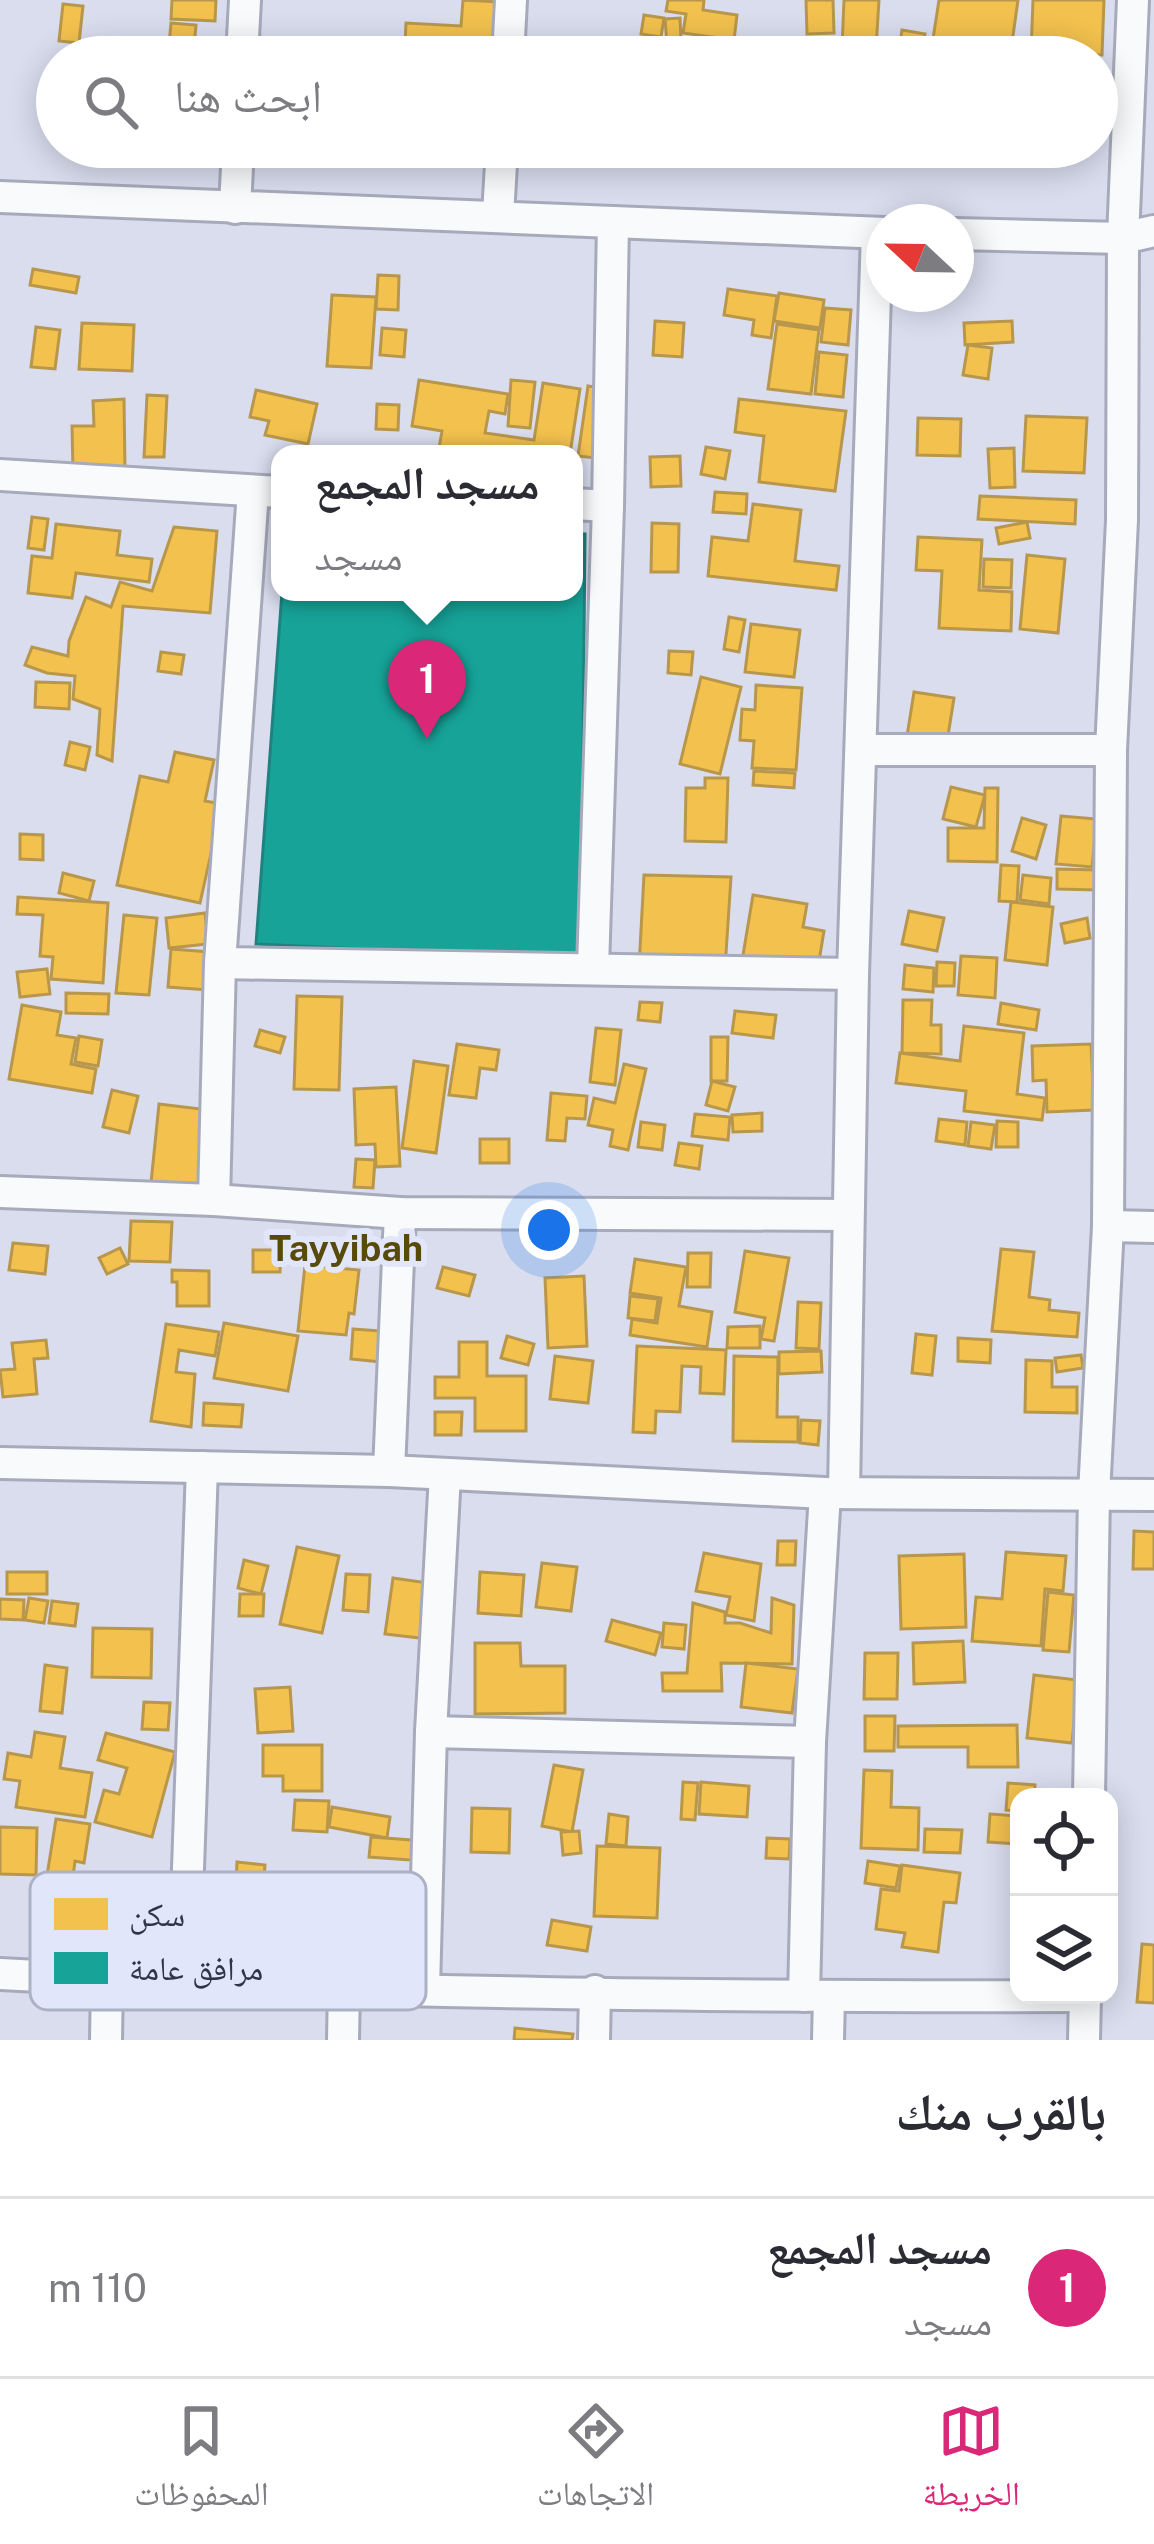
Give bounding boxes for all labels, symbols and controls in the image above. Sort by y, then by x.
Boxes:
search box [36,36,1118,168]
icon: search [78,69,144,135]
text: ابحث هنا [174,69,322,122]
north arrow [866,204,974,312]
popup [271,445,583,601]
text: مسجد المجمع [315,456,539,509]
text: مسجد [315,533,403,579]
pin: 1 [388,640,466,739]
your location [519,1200,579,1260]
district label: Tayyibah [269,1227,423,1269]
map controls [1010,1788,1118,2004]
button: locate [1010,1788,1118,1896]
legend [30,1872,426,2010]
text: سكن [129,1895,185,1935]
button: layers [1010,1896,1118,2004]
text: مرافق عامة [129,1949,263,1989]
text: بالقرب منك [895,2082,1106,2141]
text: مسجد المجمع [767,2221,992,2274]
text: 110 m [48,2265,147,2311]
text: 1 [1059,2265,1075,2311]
text: مسجد [904,2298,992,2344]
tab: المحفوظات [134,2398,269,2526]
tab: الاتجاهات [537,2398,654,2526]
tab: الخريطة [923,2398,1020,2526]

